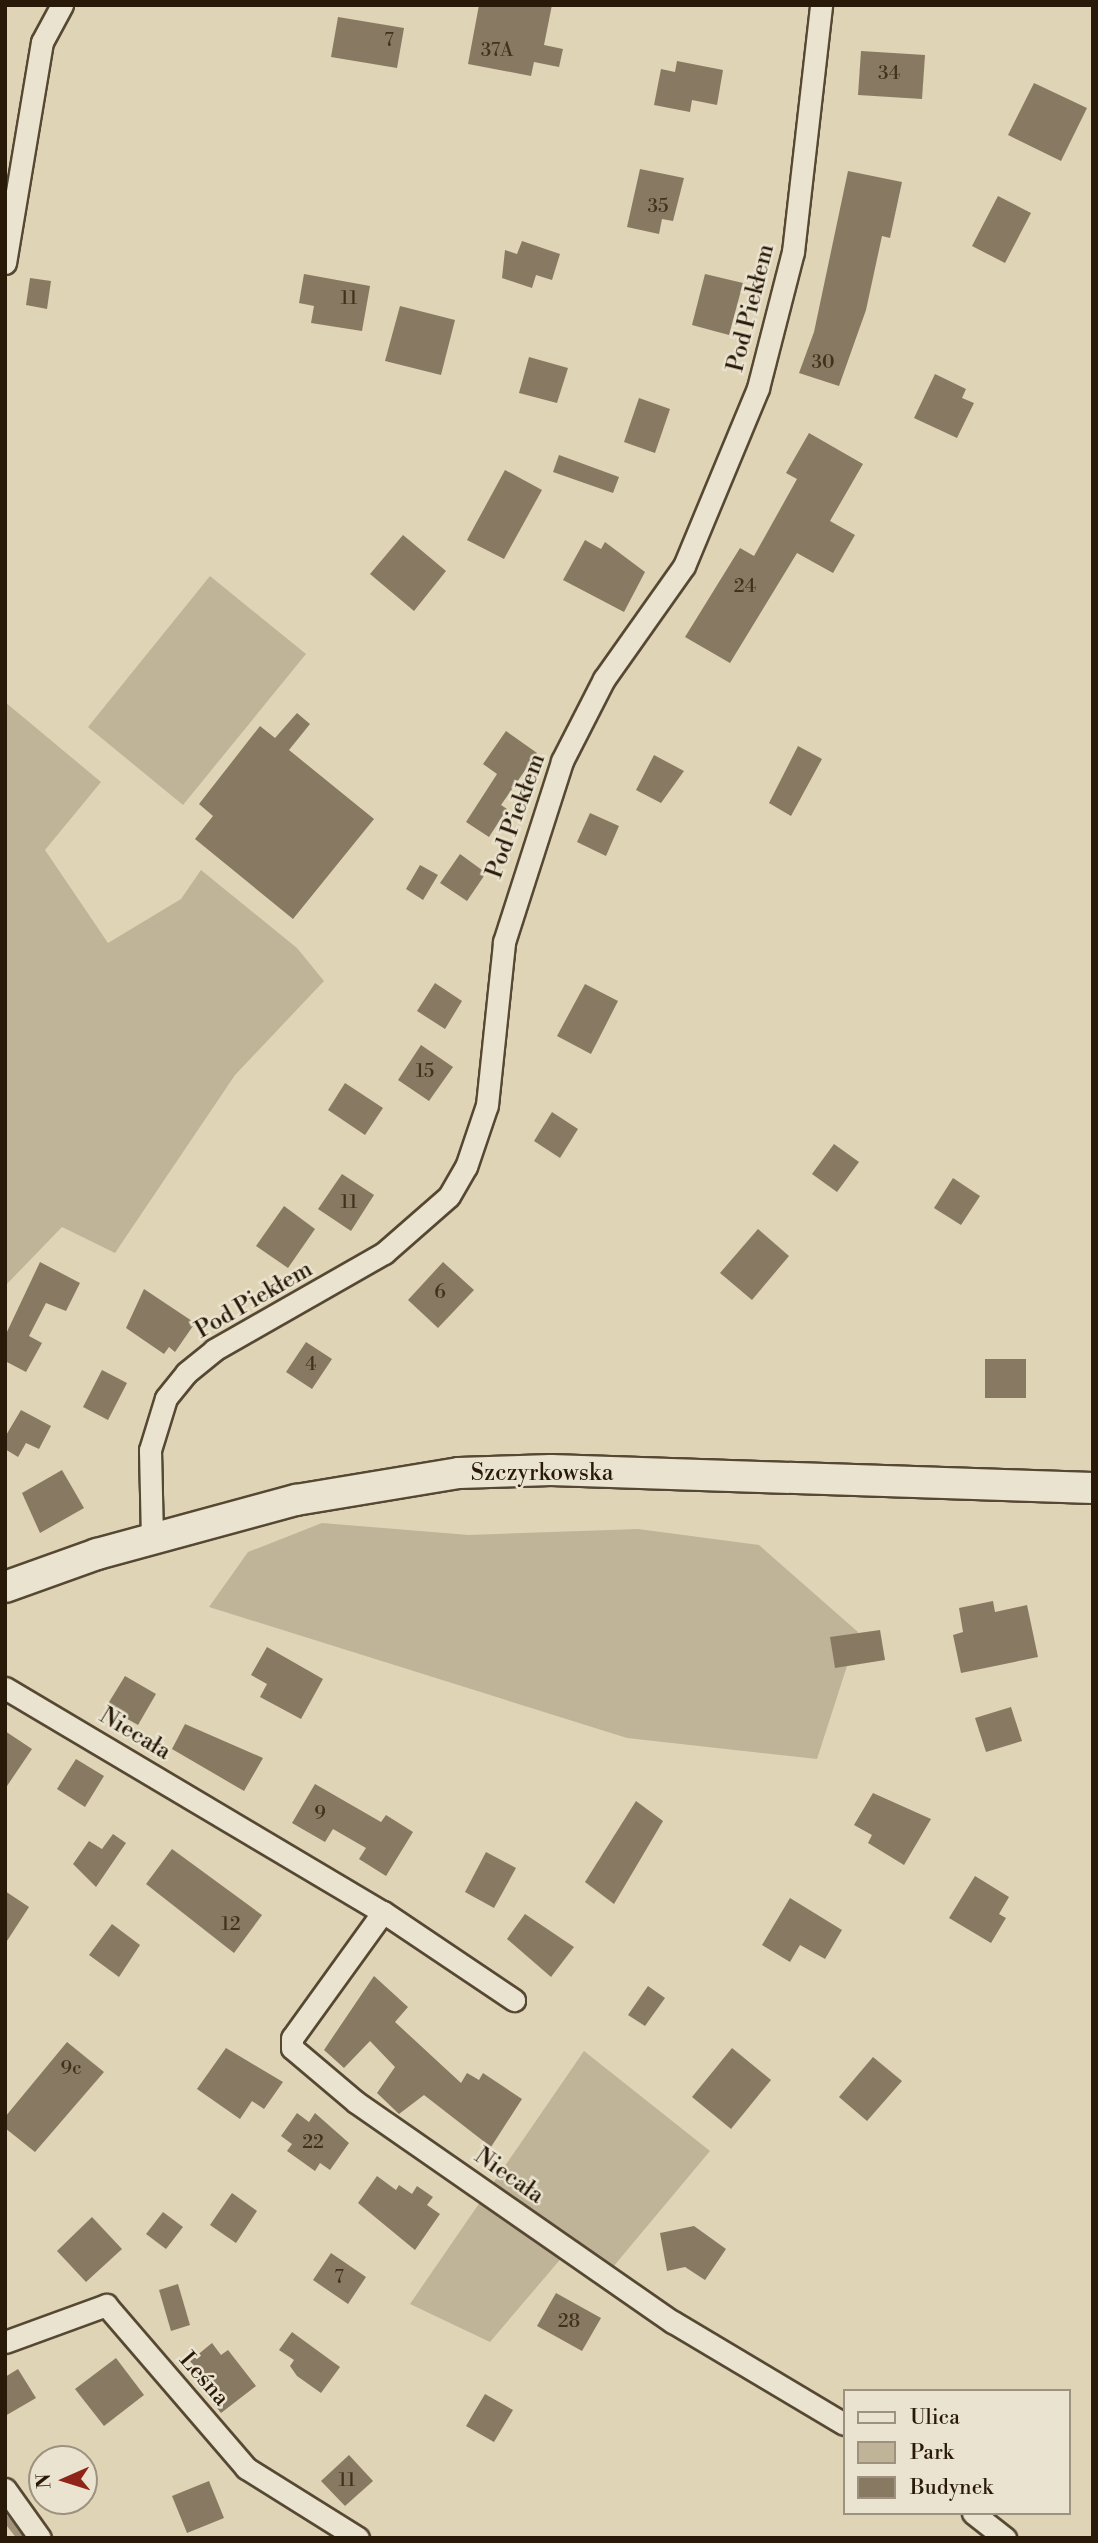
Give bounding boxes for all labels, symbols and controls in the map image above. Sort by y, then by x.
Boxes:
house number: 7 [384,30,394,52]
house number: 37A [481,40,513,62]
house number: 34 [878,63,900,85]
house number: 35 [648,196,668,218]
street label: Pod Piekłem [722,241,780,375]
house number: 11 [341,288,357,310]
house number: 30 [811,352,835,374]
house number: 24 [734,576,756,598]
street label: Pod Piekłem [481,750,551,882]
house number: 15 [416,1061,434,1083]
house number: 11 [341,1192,357,1214]
street label: Pod Piekłem [191,1255,317,1345]
house number: 6 [434,1282,446,1304]
house number: 4 [305,1354,317,1376]
street label: Szczyrkowska [471,1459,613,1487]
street label: Niecała [94,1702,176,1766]
house number: 9 [314,1803,326,1825]
house number: 12 [221,1914,241,1936]
house number: 9c [60,2058,82,2080]
house number: 22 [302,2132,324,2154]
street label: Niecała [469,2142,549,2210]
house number: 7 [334,2267,344,2289]
house number: 28 [558,2311,580,2333]
street label: Leśna [173,2346,235,2412]
legend [842,2389,1070,2515]
text: Ulica [910,2405,960,2431]
text: Park [910,2440,954,2466]
north arrow [28,2445,98,2515]
house number: 11 [339,2470,355,2492]
text: N [32,2473,56,2489]
text: Budynek [910,2475,993,2501]

